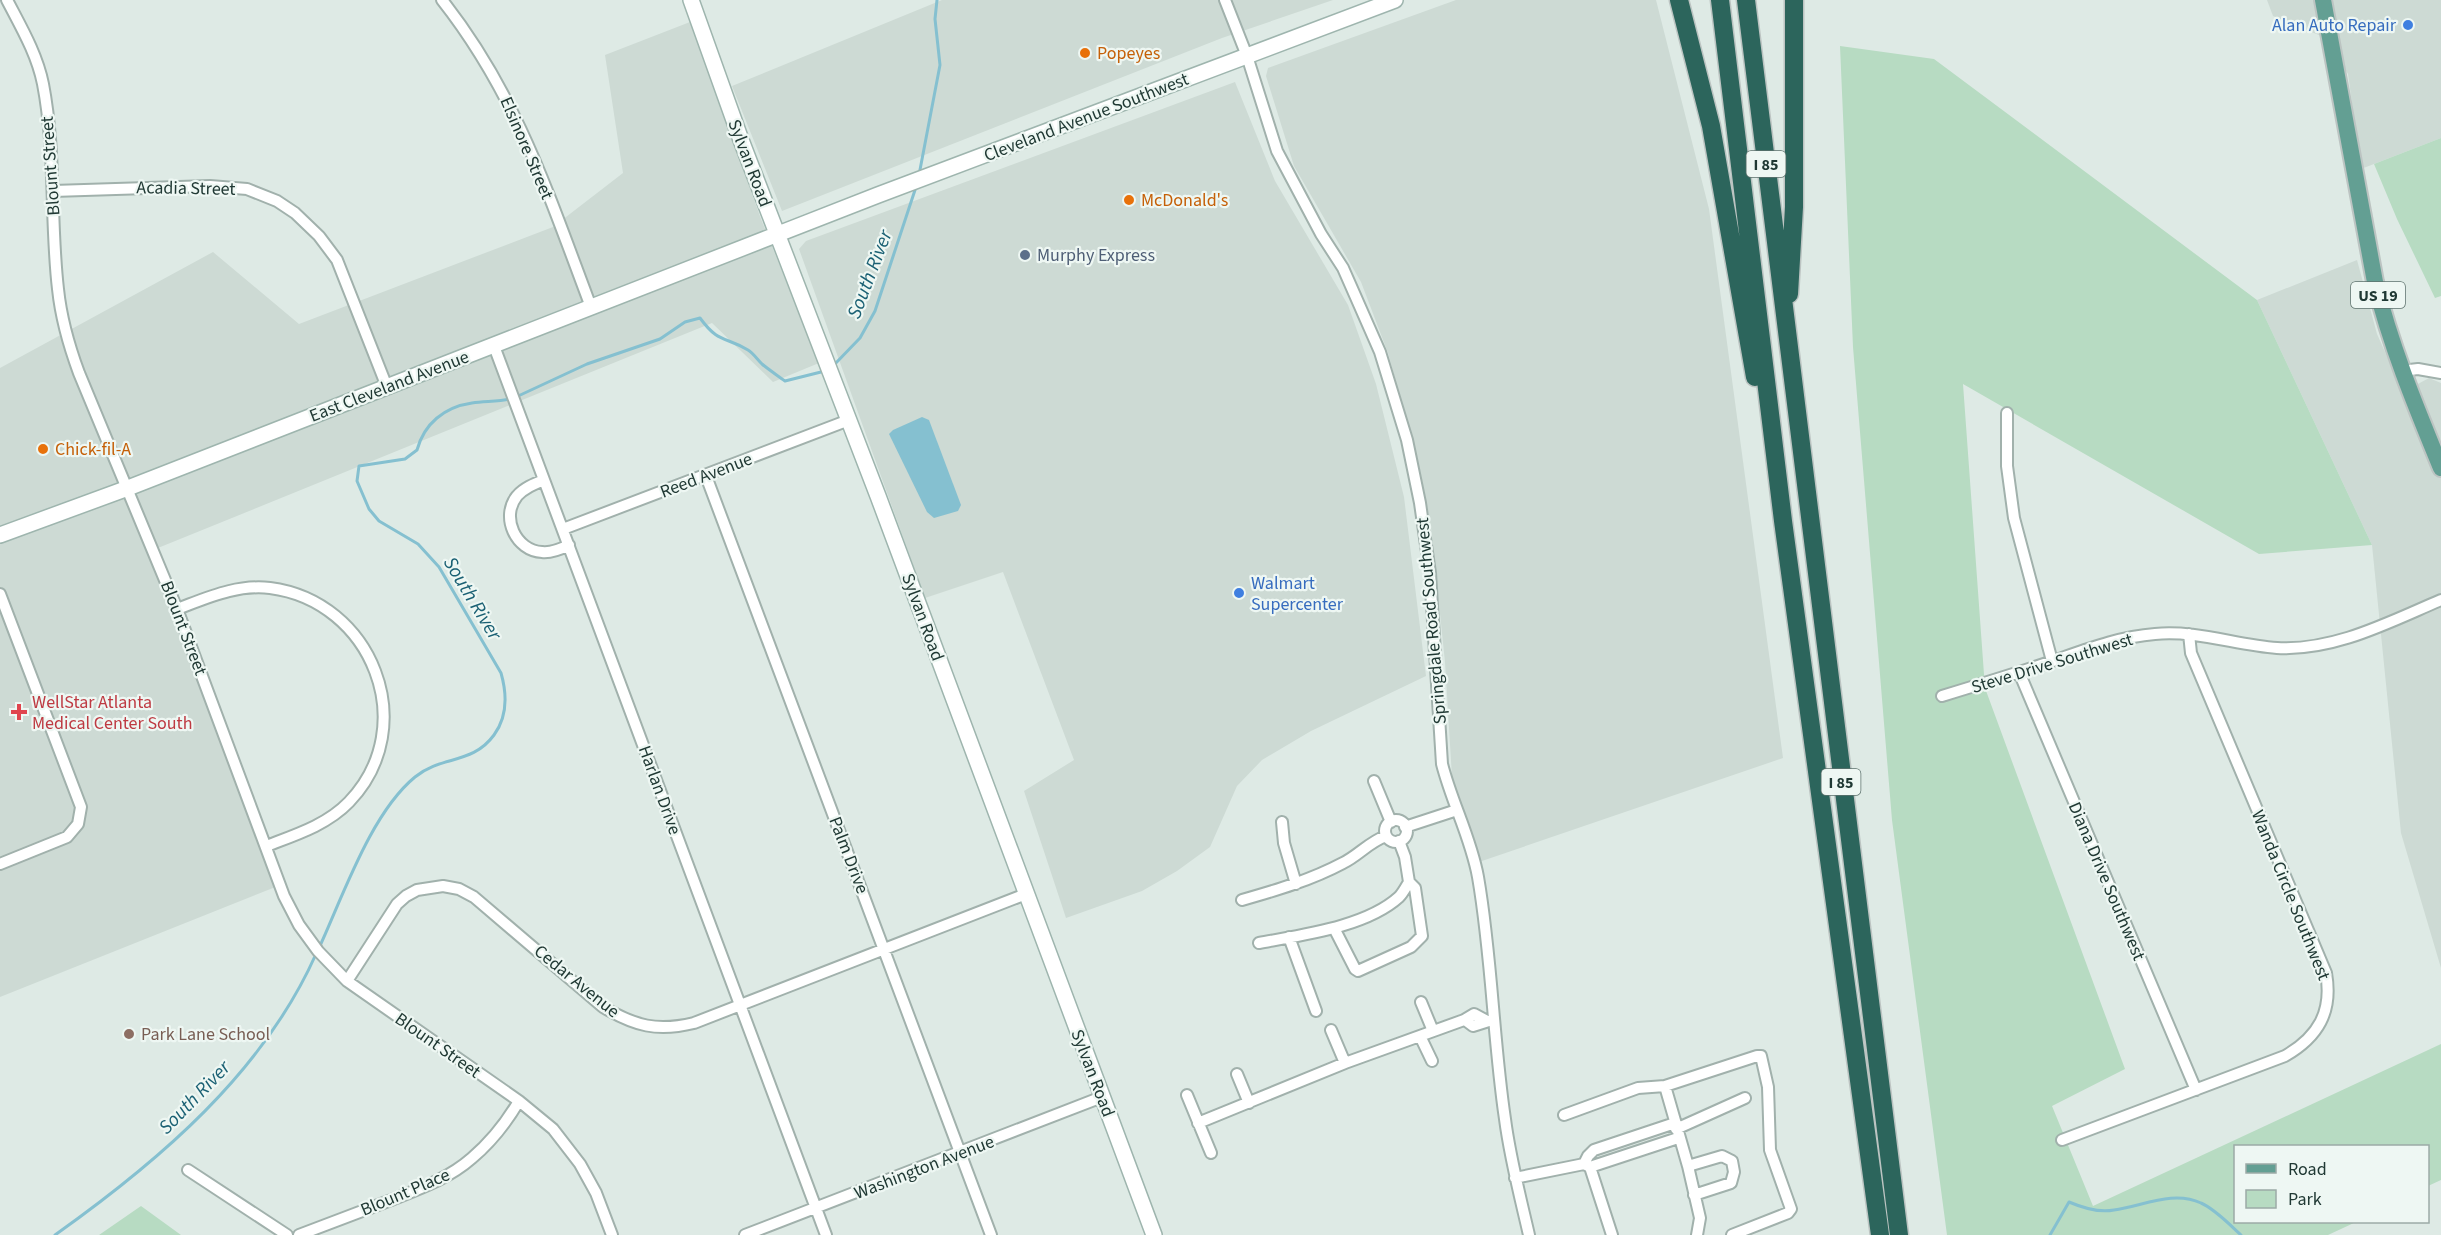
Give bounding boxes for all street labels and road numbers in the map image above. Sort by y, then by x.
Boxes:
street label: Cleveland Avenue Southwest [980,67,1192,168]
street label: Elsinore Street [494,93,559,203]
street label: Blount Street [35,116,66,216]
street label: Sylvan Road [721,116,778,211]
road number: I 85 [1746,151,1786,177]
street label: Acadia Street [136,175,236,202]
road number: US 19 [2351,282,2405,308]
street label: East Cleveland Avenue [306,344,473,428]
street label: Reed Avenue [656,446,756,505]
street label: Springdale Road Southwest [1410,517,1453,725]
street label: Sylvan Road [895,570,950,665]
street label: Blount Street [154,577,213,679]
street label: Steve Drive Southwest [1968,627,2136,700]
street label: Harlan Drive [632,742,687,838]
road number: I 85 [1822,769,1860,795]
street label: Diana Drive Southwest [2062,798,2151,964]
street label: Wanda Circle Southwest [2245,806,2336,984]
street label: Palm Drive [822,813,875,897]
street label: Cedar Avenue [529,939,625,1024]
street label: Blount Street [390,1007,486,1084]
street label: Sylvan Road [1064,1026,1121,1121]
street label: Washington Avenue [851,1129,998,1206]
street label: Blount Place [357,1162,454,1222]

